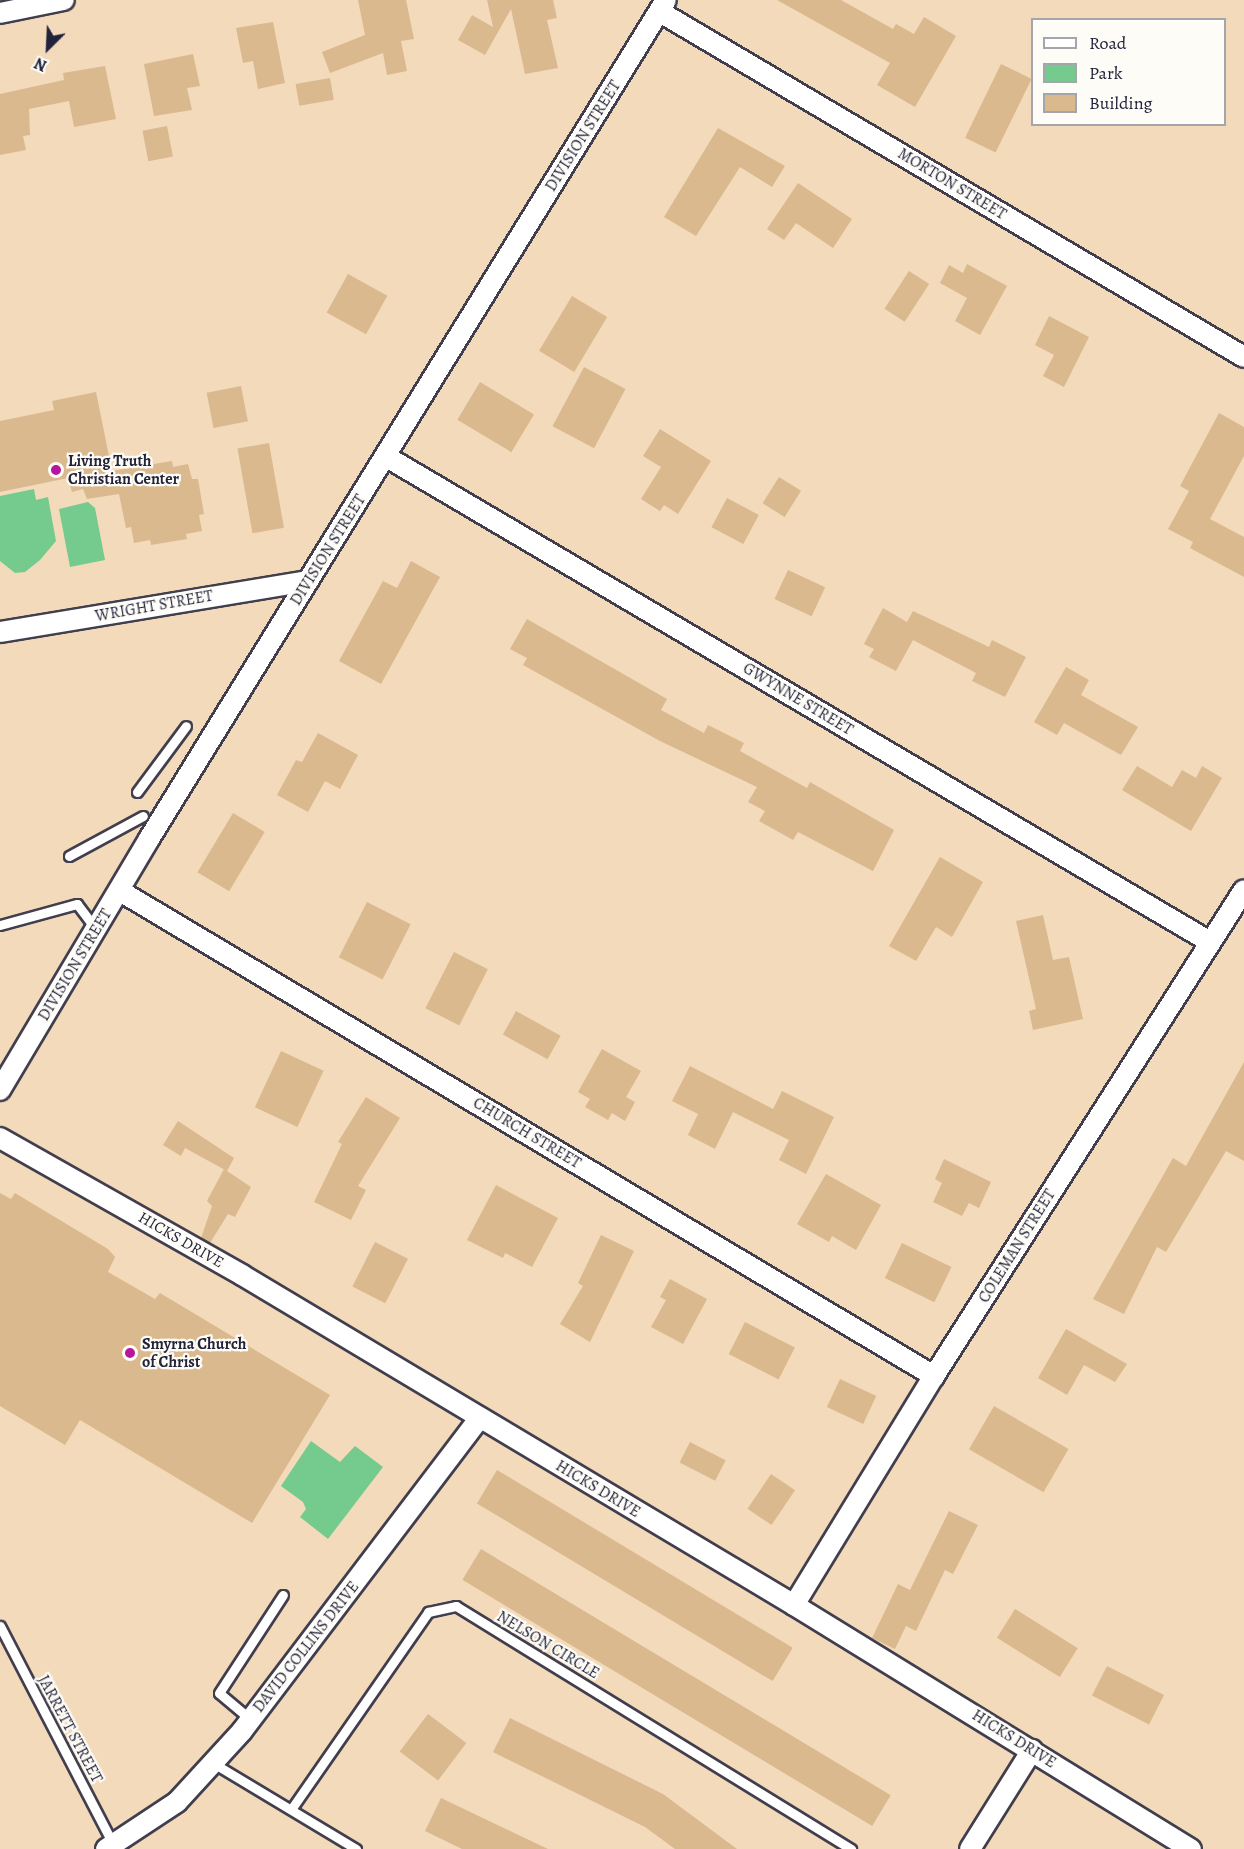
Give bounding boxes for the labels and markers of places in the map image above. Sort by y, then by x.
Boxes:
place label: Living Truth Christian Center [68,451,179,489]
marker: Living Truth Christian Center [49,463,63,477]
place label: Smyrna Church of Christ [142,1334,246,1372]
marker: Smyrna Church of Christ [123,1346,137,1360]

